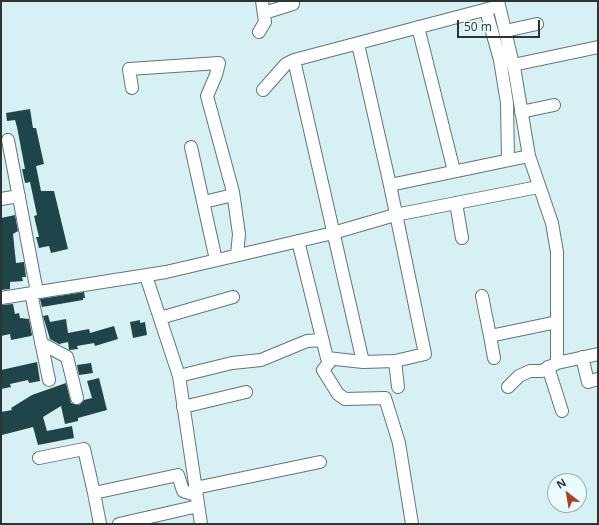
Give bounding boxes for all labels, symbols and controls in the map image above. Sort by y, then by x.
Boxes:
scale bar [459,12,542,38]
text: 50 m [464,18,492,35]
north arrow [547,473,587,513]
text: N [553,474,569,492]

